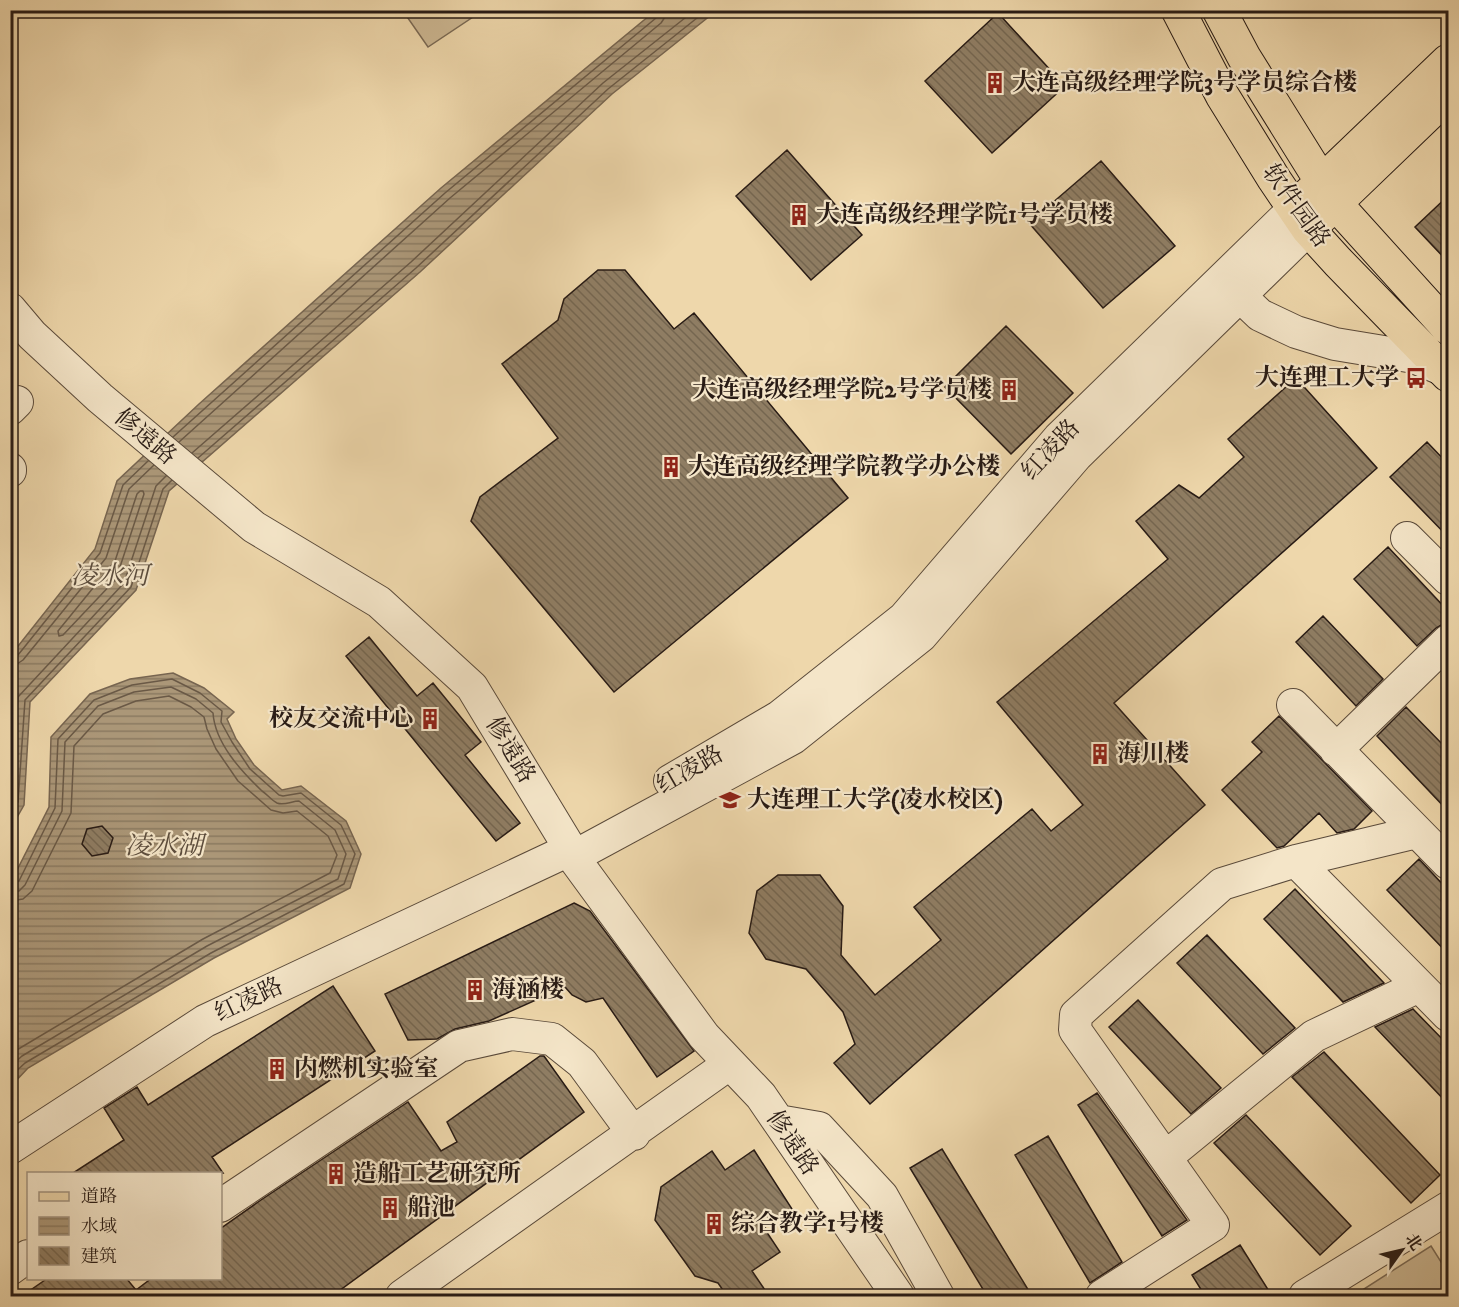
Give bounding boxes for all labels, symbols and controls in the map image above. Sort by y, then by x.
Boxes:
place label: 大连高级经理学院3号学员综合楼 [1012,68,1357,98]
building icon: 大连高级经理学院3号学员综合楼 [983,71,1007,95]
street label: 软件园路 [1256,158,1336,254]
place label: 大连高级经理学院1号学员楼 [816,200,1113,230]
building icon: 大连高级经理学院1号学员楼 [787,203,811,227]
place label: 大连理工大学 [1255,363,1399,393]
bus stop icon: 大连理工大学 [1404,366,1428,390]
place label: 大连高级经理学院2号学员楼 [692,375,992,405]
building icon: 大连高级经理学院2号学员楼 [997,378,1021,402]
street label: 修遠路 [108,402,182,472]
street label: 红凌路 [1015,413,1087,487]
place label: 大连高级经理学院教学办公楼 [688,452,1000,482]
building icon: 大连高级经理学院教学办公楼 [659,455,683,479]
water label: 凌水河 [71,560,153,593]
place label: 校友交流中心 [269,704,413,734]
building icon: 校友交流中心 [418,707,442,731]
street label: 修遠路 [479,711,541,789]
street label: 红凌路 [651,739,729,801]
place label: 海川楼 [1117,739,1189,769]
building icon: 海川楼 [1088,742,1112,766]
place label: 大连理工大学(凌水校区) [747,785,1003,815]
school or university icon: 大连理工大学(凌水校区) [718,788,742,812]
water label: 凌水湖 [125,830,207,863]
street label: 红凌路 [210,971,288,1029]
place label: 海涵楼 [492,975,564,1005]
building icon: 海涵楼 [463,978,487,1002]
place label: 内燃机实验室 [294,1054,438,1084]
building icon: 内燃机实验室 [265,1057,289,1081]
street label: 修遠路 [759,1105,825,1181]
place label: 造船工艺研究所 [353,1159,521,1189]
building icon: 造船工艺研究所 [324,1162,348,1186]
legend [27,1172,222,1280]
text: 道路 [81,1186,117,1208]
place label: 船池 [407,1193,455,1223]
building icon: 船池 [378,1196,402,1220]
place label: 综合教学1号楼 [731,1209,884,1239]
building icon: 综合教学1号楼 [702,1212,726,1236]
text: 水域 [81,1216,117,1238]
north arrow [1372,1220,1432,1280]
text: 北 [1401,1230,1426,1254]
text: 建筑 [81,1246,117,1268]

